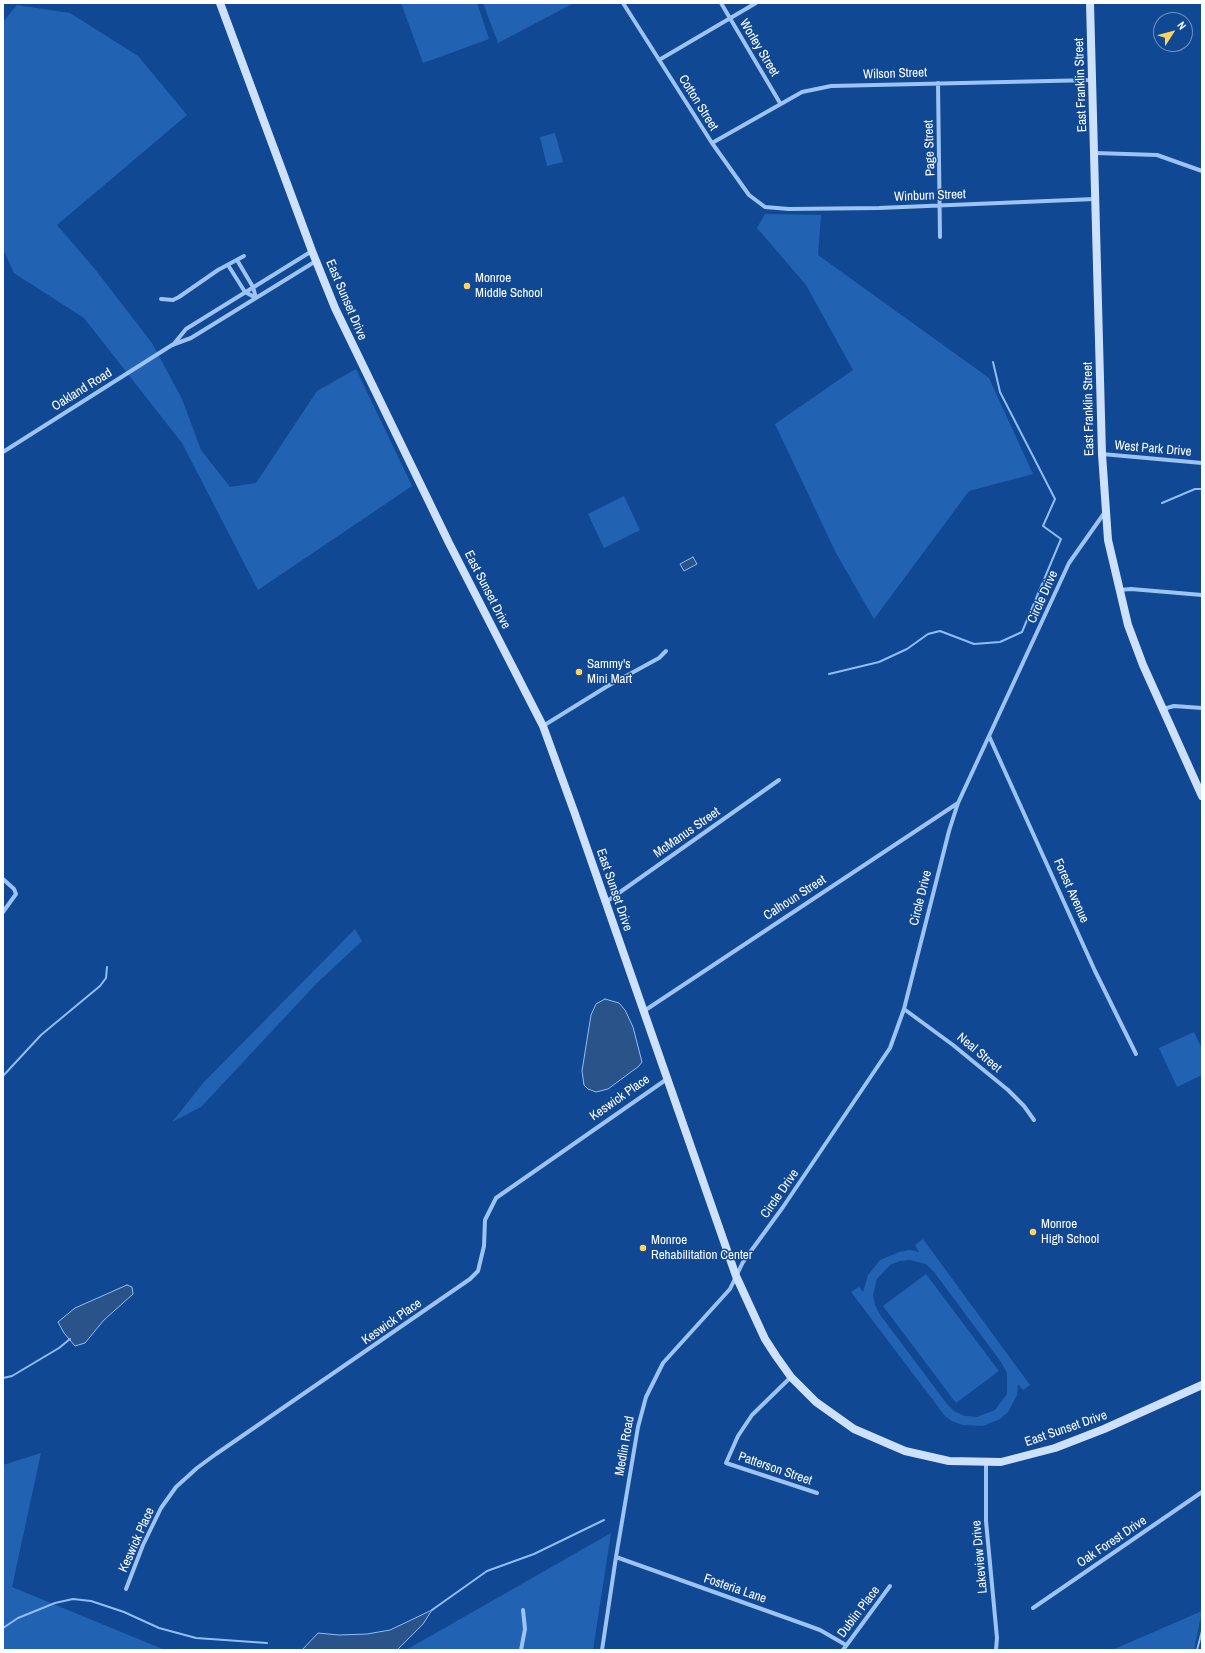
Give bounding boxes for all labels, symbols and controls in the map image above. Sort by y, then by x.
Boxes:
north arrow [1153,12,1193,52]
street label: Worley Street [736,16,782,80]
text: N [1174,19,1189,32]
street label: East Franklin Street [1072,38,1090,132]
street label: Wilson Street [863,65,927,83]
street label: Cotton Street [675,72,721,134]
street label: Page Street [921,120,939,176]
street label: Winburn Street [894,187,966,205]
street label: East Sunset Drive [322,257,370,343]
place label: Monroe Middle School [475,271,543,302]
marker: Monroe Middle School [462,281,472,291]
street label: East Franklin Street [1080,362,1098,456]
street label: Oakland Road [49,365,115,415]
street label: West Park Drive [1114,438,1192,460]
street label: East Sunset Drive [461,548,513,632]
street label: Circle Drive [1024,568,1062,626]
place label: Sammy's Mini Mart [587,657,632,688]
marker: Sammy's Mini Mart [574,667,584,677]
street label: McManus Street [651,804,723,862]
street label: East Sunset Drive [593,847,635,933]
street label: Forest Avenue [1050,856,1092,926]
street label: Circle Drive [907,869,935,927]
street label: Calhoun Street [761,872,829,924]
street label: Neal Street [954,1030,1004,1076]
street label: Keswick Place [587,1072,653,1124]
street label: Circle Drive [757,1166,803,1222]
place label: Monroe High School [1041,1217,1099,1248]
marker: Monroe High School [1028,1227,1038,1237]
place label: Monroe Rehabilitation Center [651,1233,752,1264]
marker: Monroe Rehabilitation Center [638,1243,648,1253]
street label: Keswick Place [359,1296,425,1348]
street label: East Sunset Drive [1023,1408,1109,1450]
street label: Medlin Road [612,1415,638,1477]
street label: Patterson Street [736,1449,814,1489]
street label: Keswick Place [116,1505,158,1575]
street label: Oak Forest Drive [1074,1513,1150,1571]
street label: Lakeview Drive [969,1520,991,1594]
street label: Fosteria Lane [702,1571,768,1607]
street label: Dublin Place [835,1583,883,1641]

